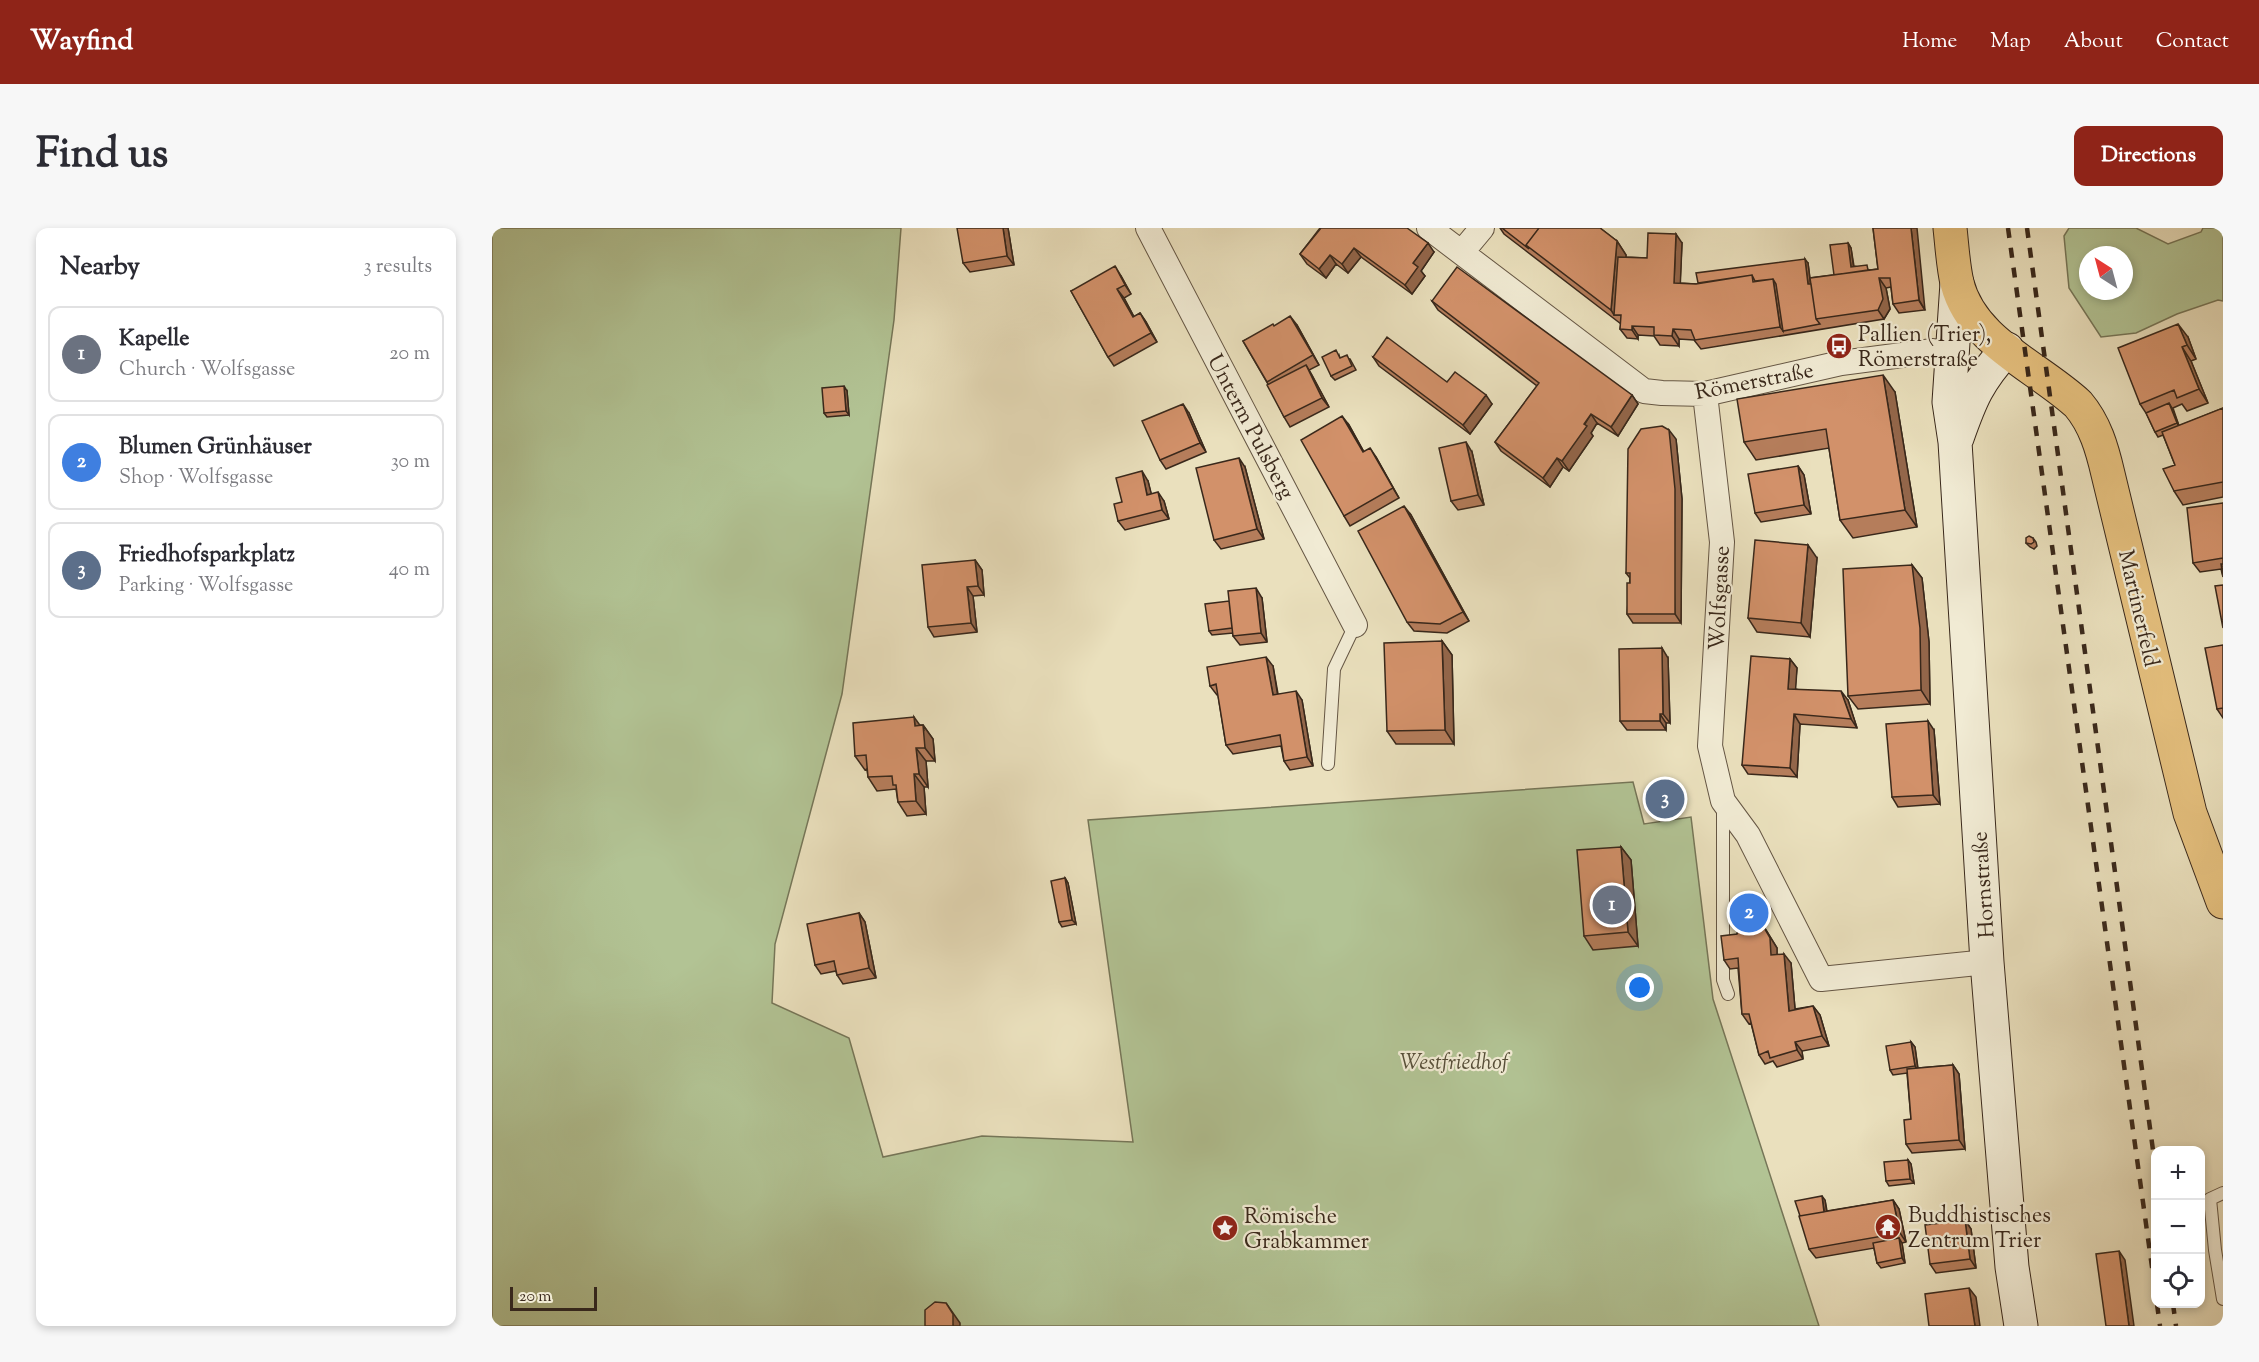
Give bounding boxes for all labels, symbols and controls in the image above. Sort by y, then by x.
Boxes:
text: Wayfind [30,22,133,62]
text: Home [1902,27,1957,57]
text: Map [1990,27,2031,57]
text: About [2064,27,2123,57]
text: Contact [2156,27,2229,57]
text: Find us [36,126,168,186]
button: Directions [2074,126,2223,186]
north arrow [2079,246,2133,300]
text: Nearby [60,249,140,286]
text: 3 results [363,253,432,282]
place label: Pallien (Trier), Römerstraße [1858,320,1991,377]
text: Kapelle [119,324,190,356]
bus stop icon: Pallien (Trier), Römerstraße [1824,331,1854,361]
text: 1 [78,340,85,369]
text: 20 m [389,340,430,369]
street label: Unterm Pulsberg [1198,349,1301,506]
text: Church · Wolfsgasse [119,356,295,385]
street label: Römerstraße [1693,356,1817,410]
text: Blumen Grünhäuser [119,432,312,464]
text: 2 [77,448,86,477]
text: 30 m [391,448,430,477]
text: Shop · Wolfsgasse [119,464,273,493]
text: Friedhofsparkplatz [119,540,295,572]
street label: Wolfsgasse [1702,545,1740,651]
street label: Martinerfeld [2108,547,2166,670]
text: 3 [77,556,86,585]
text: 40 m [389,556,430,585]
text: Parking · Wolfsgasse [119,572,293,601]
pin: 3 [1646,776,1684,822]
street label: Hornstraße [1965,830,2005,939]
pin: 1 [1592,882,1632,928]
pin: 2 [1730,890,1768,936]
your location [1625,973,1654,1002]
park label: Westfriedhof [1400,1048,1511,1080]
map controls [2151,1146,2205,1308]
button: + [2151,1146,2205,1200]
button: − [2151,1200,2205,1254]
place label: Buddhistisches Zentrum Trier [1908,1201,2051,1258]
place label: Römische Grabkammer [1244,1202,1369,1259]
temple icon: Buddhistisches Zentrum Trier [1873,1212,1903,1242]
place icon: Römische Grabkammer [1210,1213,1240,1243]
button: locate [2151,1254,2205,1308]
scale bar [510,1284,597,1312]
text: 20 m [519,1286,552,1309]

